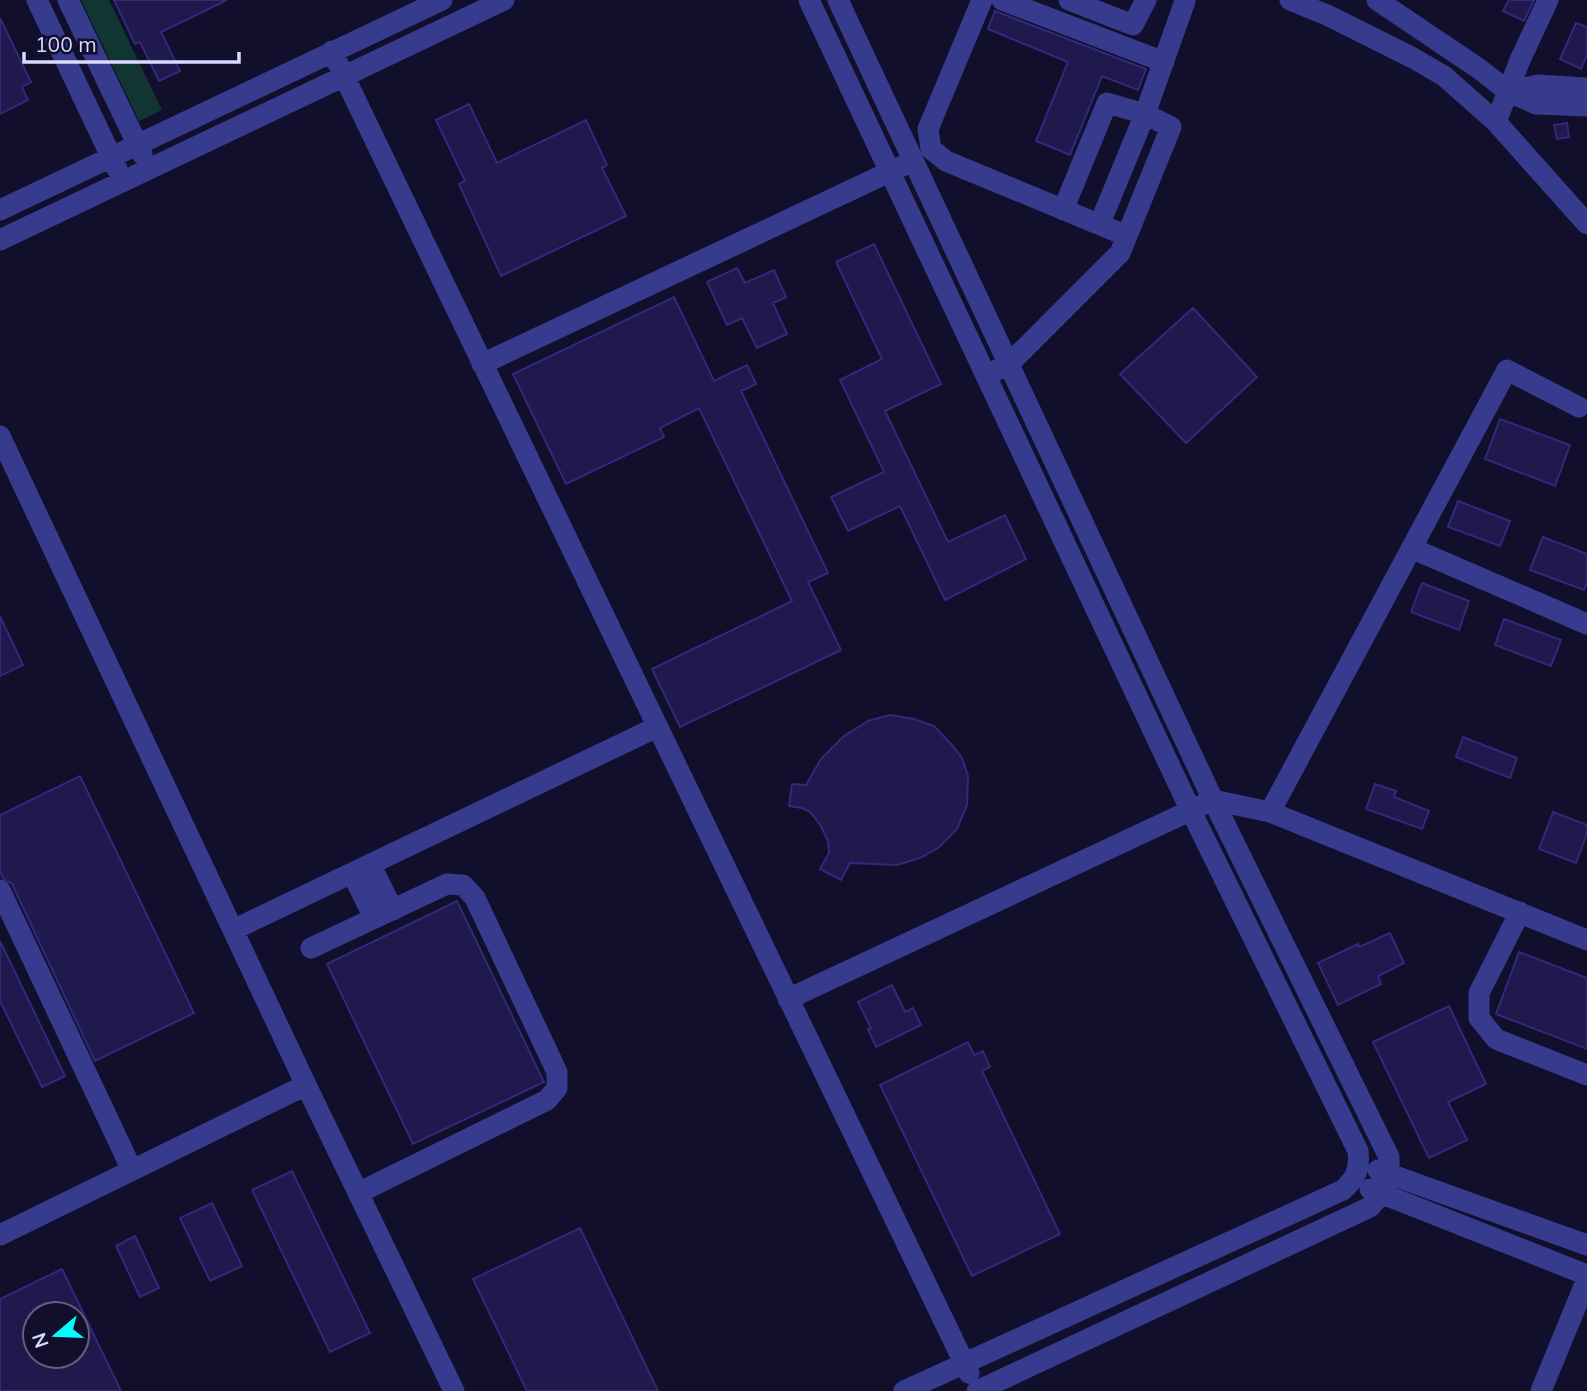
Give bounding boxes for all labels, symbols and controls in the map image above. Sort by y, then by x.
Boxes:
scale bar [24,21,240,65]
text: 100 m [35,31,97,57]
north arrow [21,1300,91,1370]
text: N [26,1330,54,1351]

